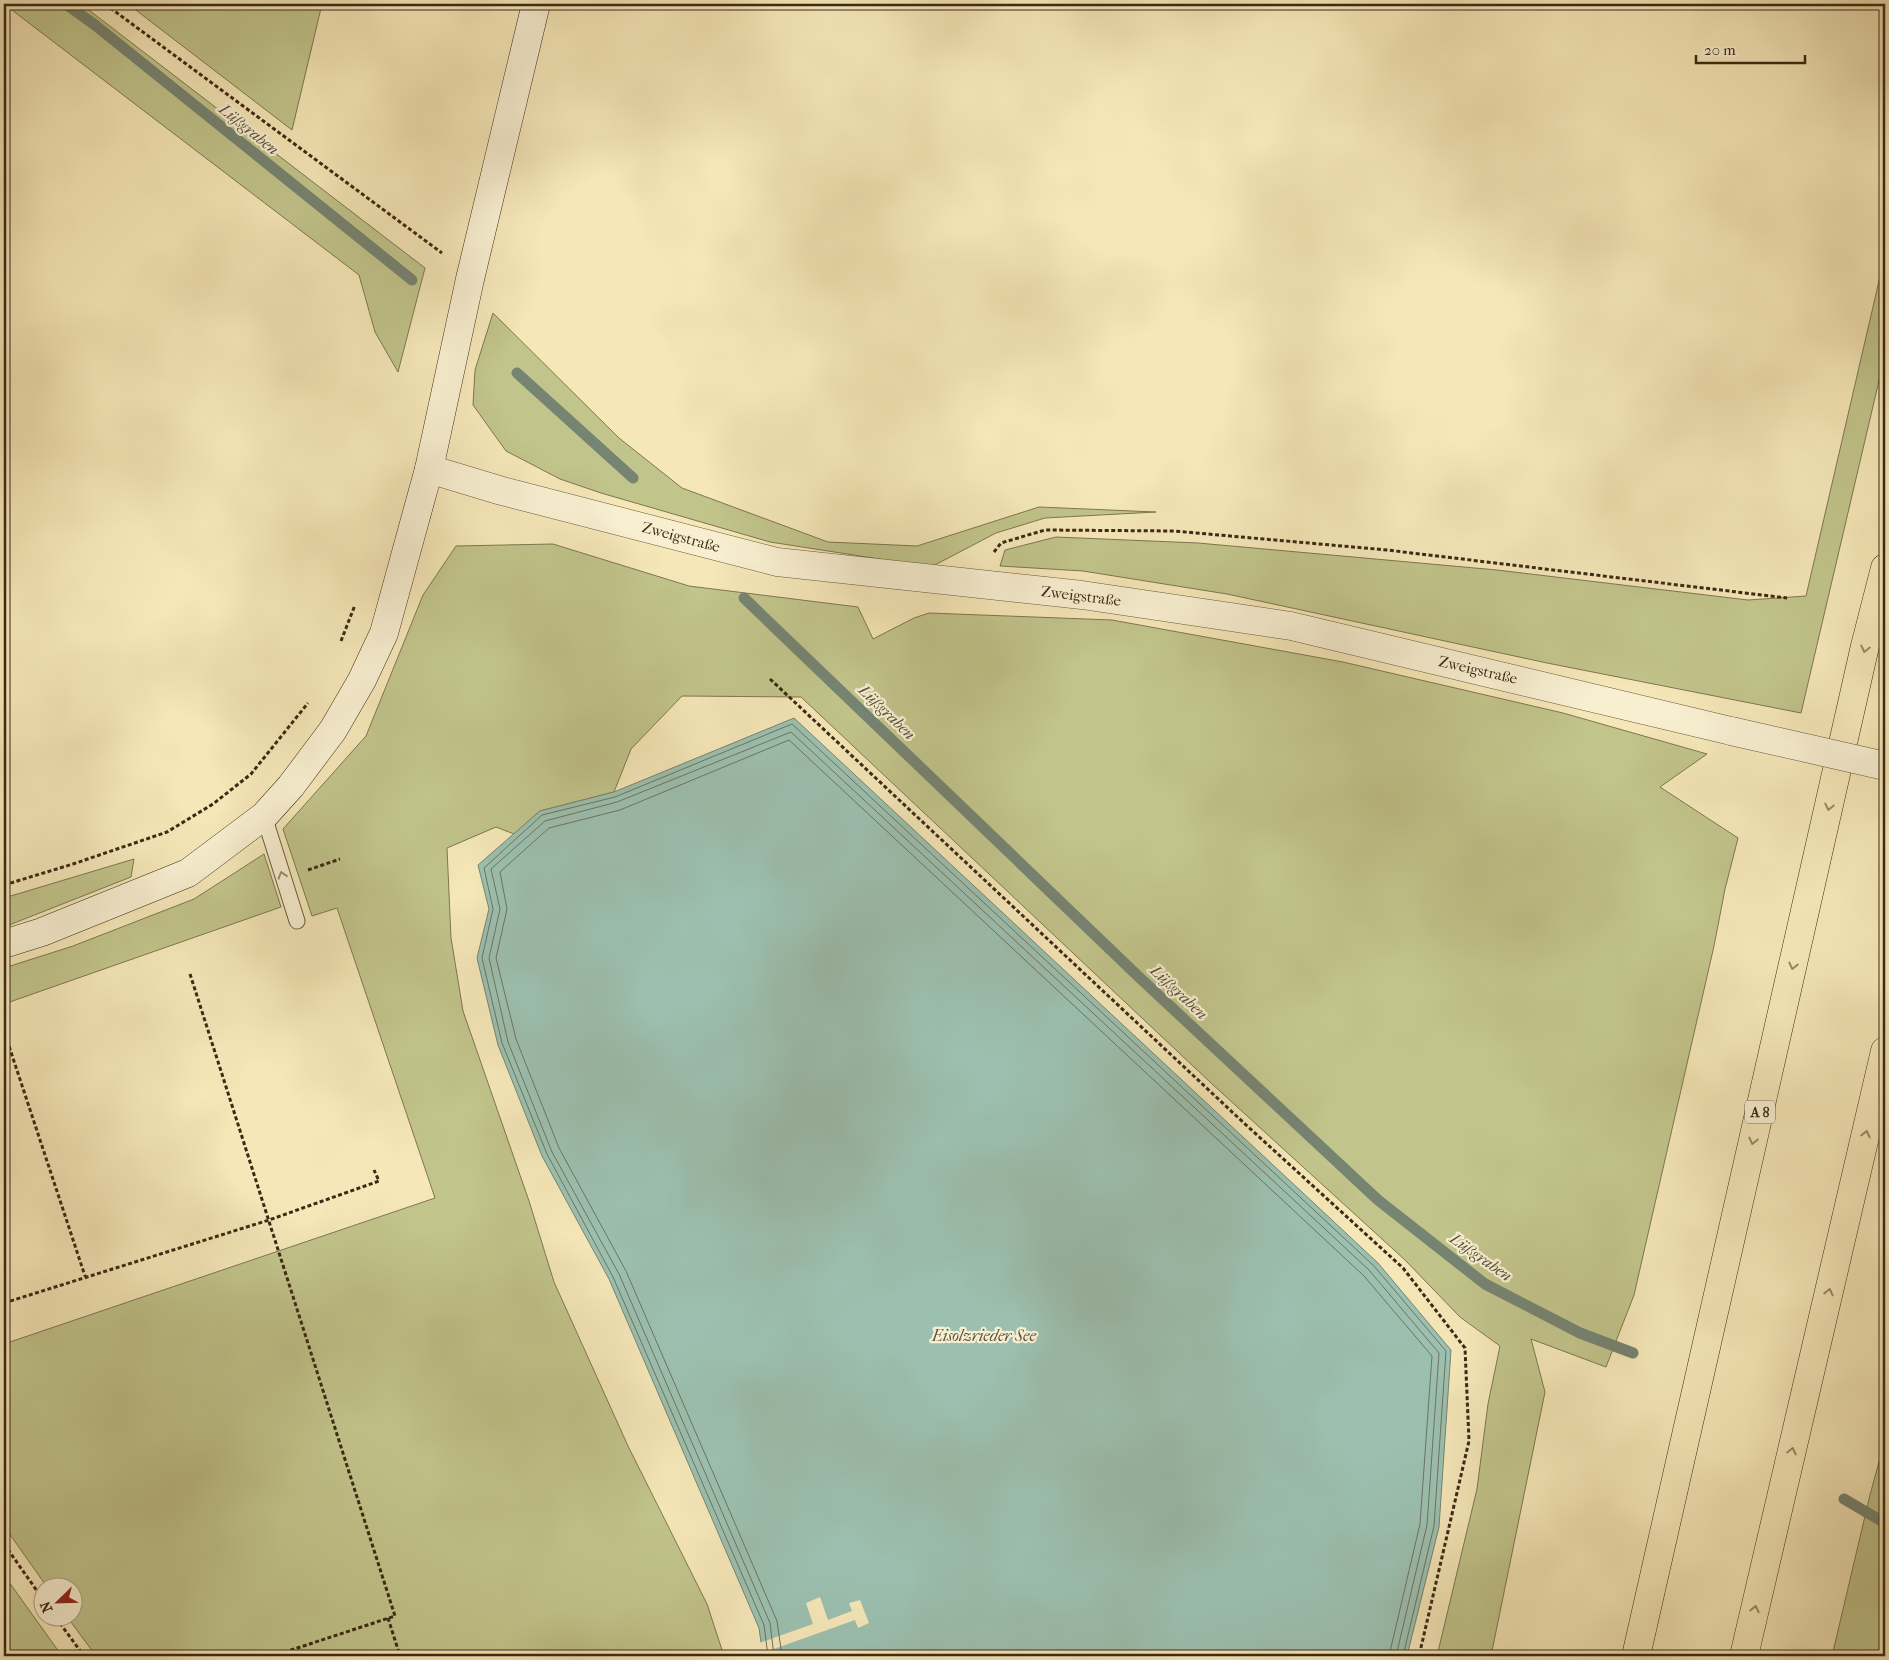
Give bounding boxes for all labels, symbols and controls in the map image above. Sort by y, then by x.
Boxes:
scale bar [1696,32,1805,64]
text: 20 m [1704,41,1736,59]
water label: Lüßgraben [215,99,283,159]
street label: Zweigstraße [640,518,723,556]
street label: Zweigstraße [1040,582,1123,610]
one-way arrow [1860,645,1871,654]
street label: Zweigstraße [1437,652,1520,688]
water label: Lüßgraben [854,680,919,744]
one-way arrow [1824,803,1835,812]
one-way arrow [278,871,288,880]
water label: Lüßgraben [1146,960,1212,1023]
one-way arrow [1788,961,1799,970]
road number: A 8 [1745,1100,1775,1124]
one-way arrow [1860,1130,1871,1139]
one-way arrow [1748,1137,1759,1146]
water label: Lüßgraben [1446,1228,1516,1285]
one-way arrow [1823,1288,1834,1297]
water label: Eisolzrieder See [931,1326,1036,1345]
one-way arrow [1786,1446,1797,1455]
north arrow [32,1578,82,1628]
text: N [36,1598,56,1615]
one-way arrow [1749,1604,1760,1613]

